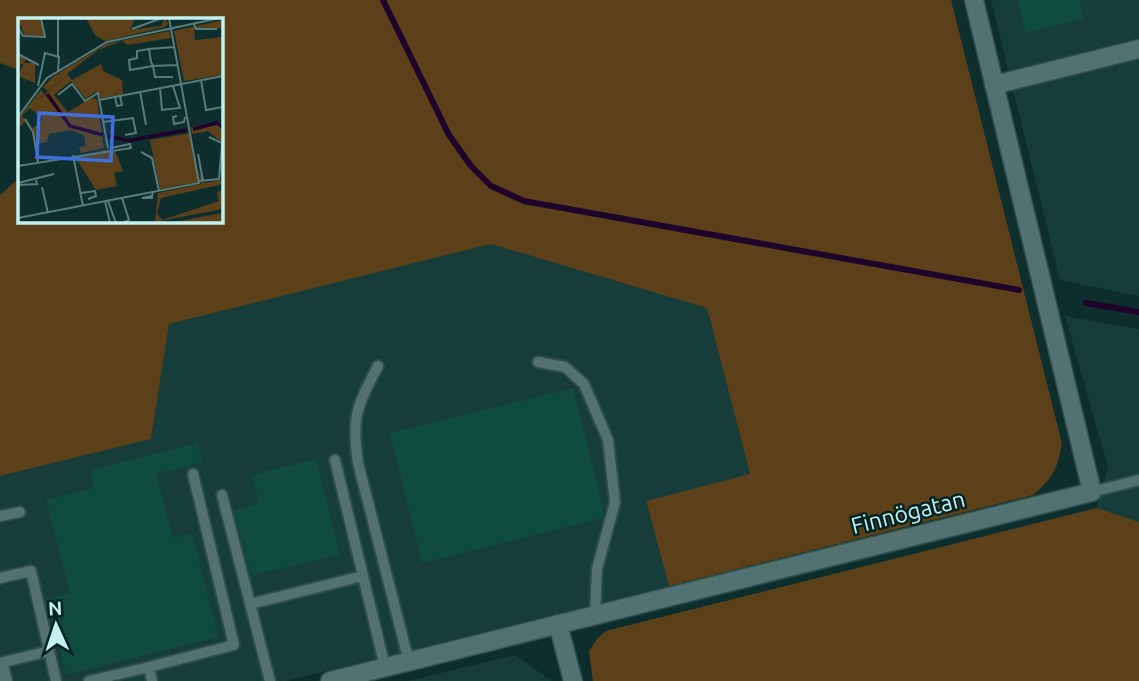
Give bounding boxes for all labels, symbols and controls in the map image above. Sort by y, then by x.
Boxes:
inset map [18,18,222,222]
street label: Finnögatan [849,486,967,538]
north arrow [21,590,91,660]
text: N [47,597,63,619]

